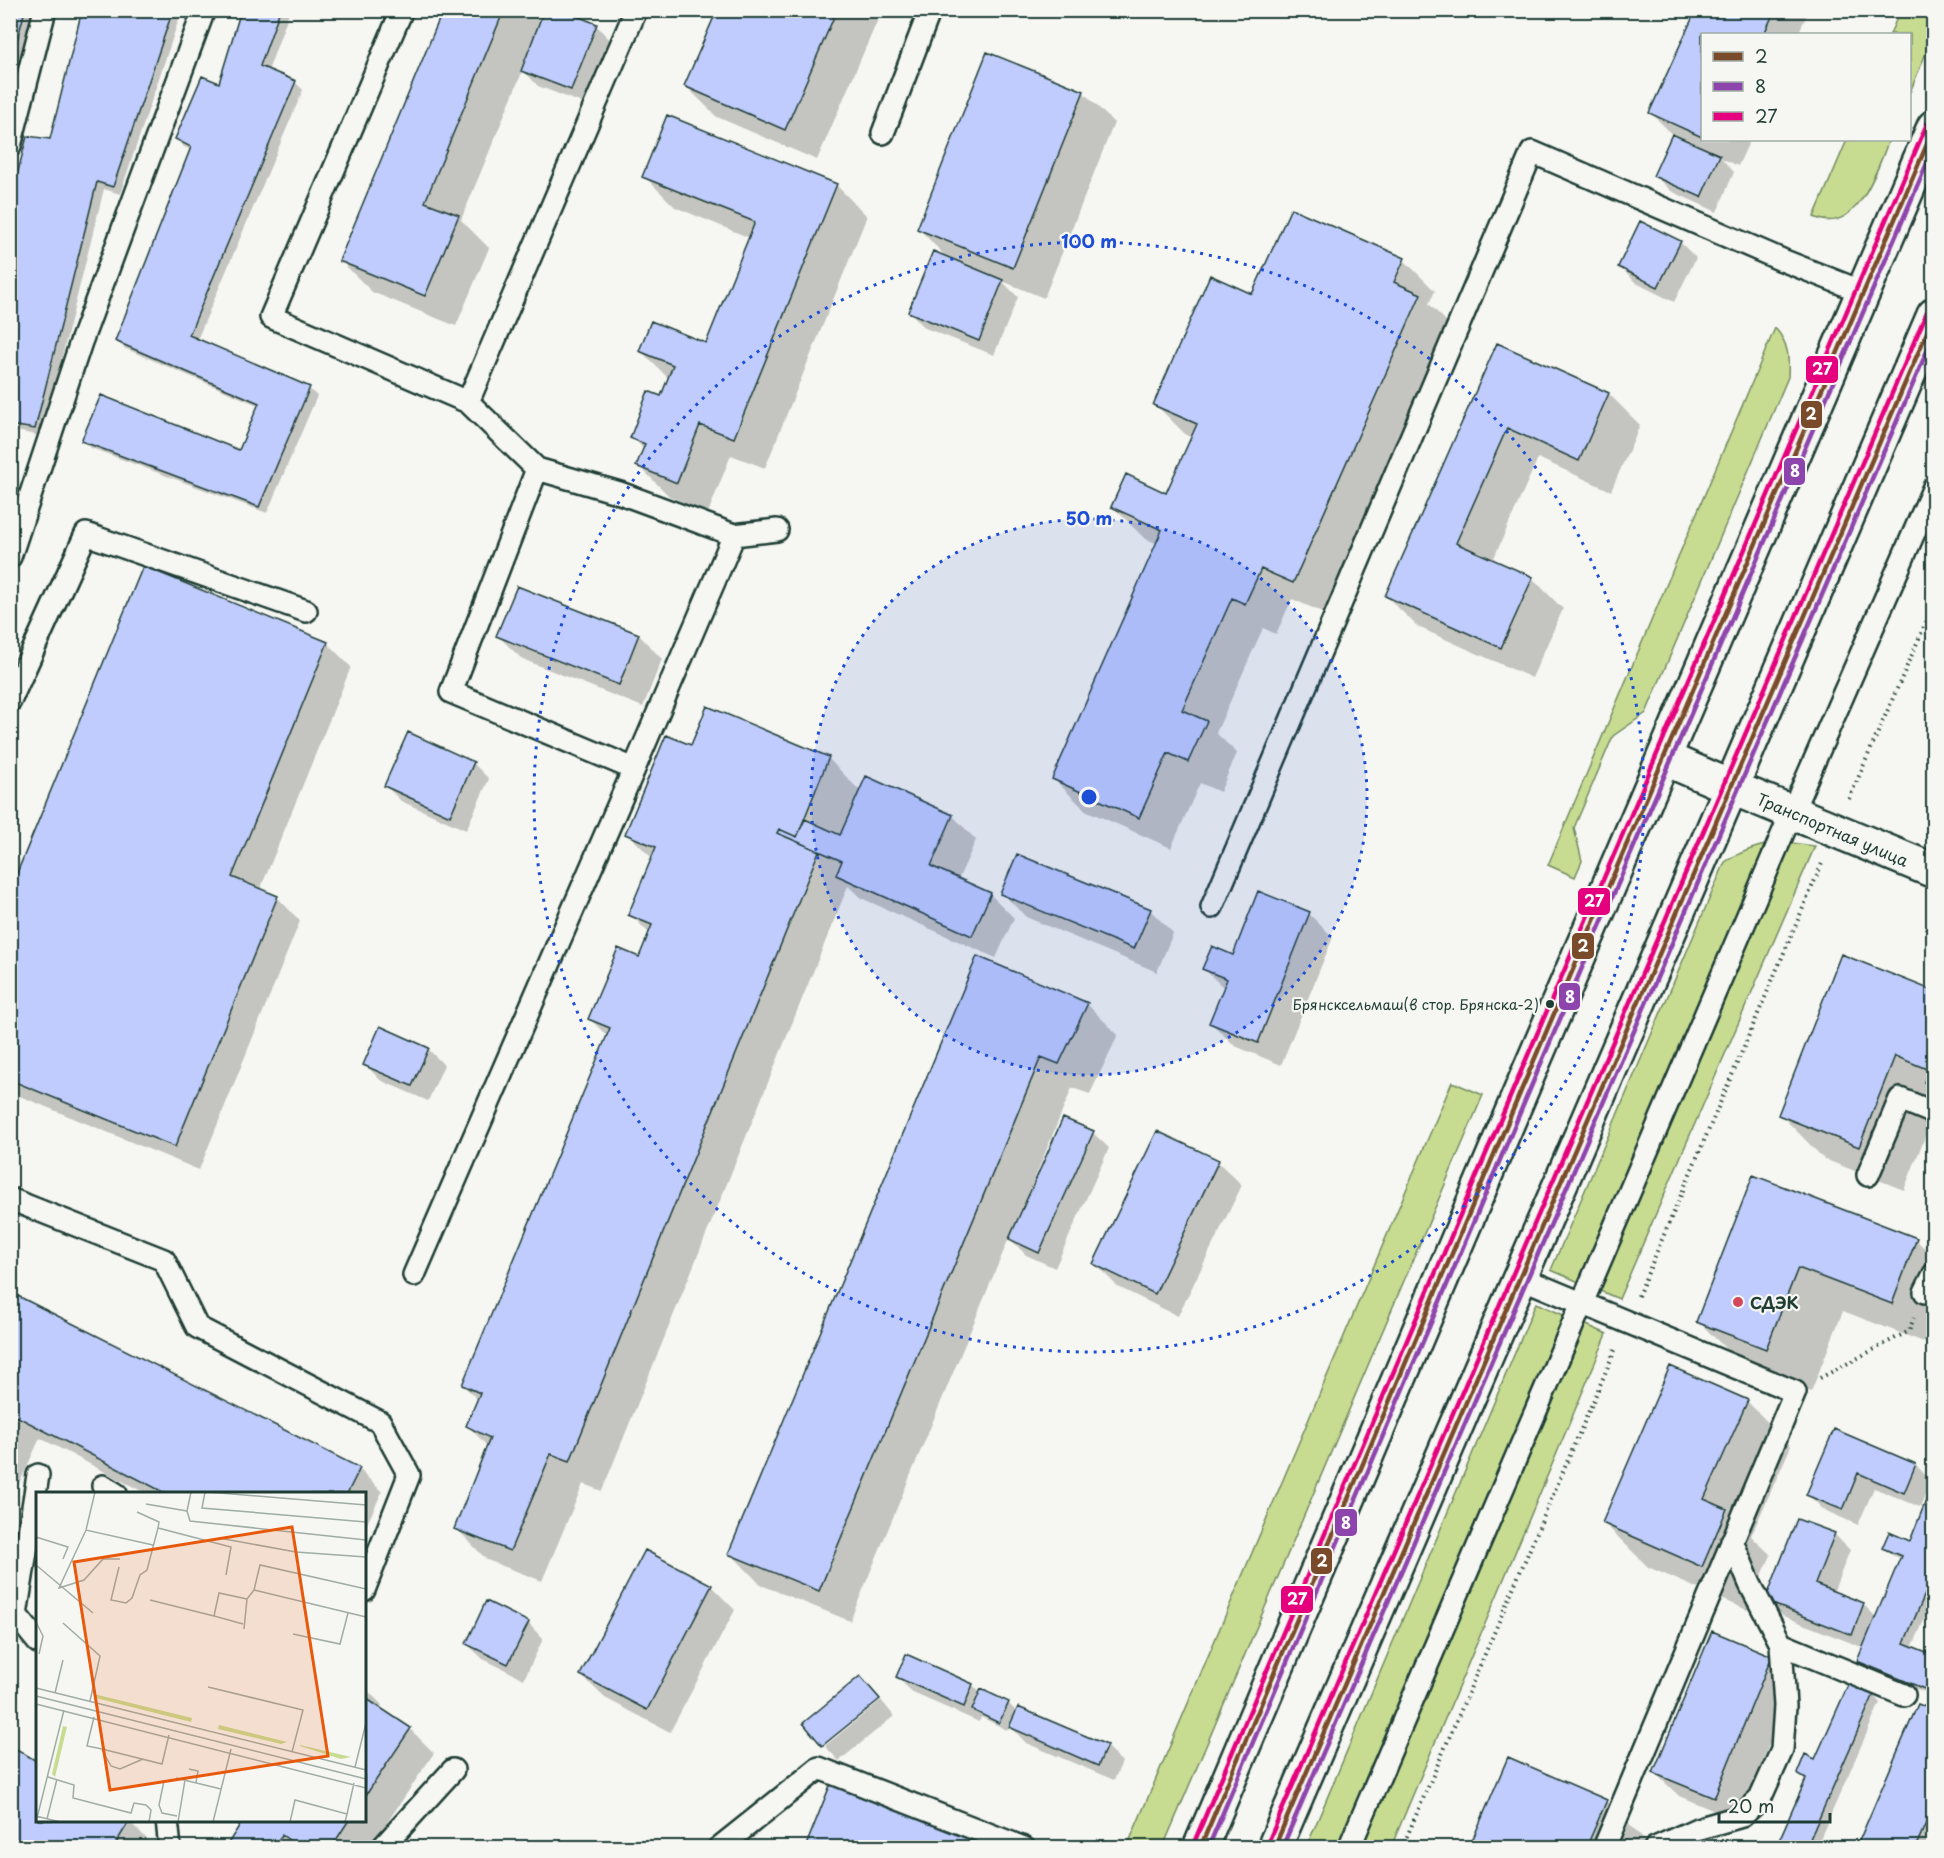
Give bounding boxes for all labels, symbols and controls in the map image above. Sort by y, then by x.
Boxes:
legend [1701,33,1911,141]
text: 2 [1755,42,1768,69]
text: 8 [1755,72,1766,99]
text: 27 [1755,102,1777,129]
text: 100 m [1061,227,1117,254]
line badge: 27 [1805,355,1839,384]
text: 27 [1812,356,1833,380]
line badge: 2 [1800,400,1823,429]
text: 2 [1805,401,1817,425]
line badge: 8 [1783,457,1806,486]
text: 8 [1790,458,1800,482]
text: 50 m [1066,504,1112,531]
street label: Транспортная улица [1753,786,1913,872]
centre of rings [1079,787,1099,807]
line badge: 27 [1577,887,1611,916]
text: 27 [1584,888,1605,912]
line badge: 2 [1571,932,1595,960]
text: 2 [1577,933,1589,957]
line badge: 8 [1558,982,1581,1011]
text: 8 [1565,984,1575,1008]
place label: Брянсксельмаш(в стор. Брянска-2) [1293,994,1539,1015]
marker: Брянсксельмаш(в стор. Брянска-2) [1544,998,1556,1010]
place label: СДЭК [1750,1290,1798,1314]
marker: СДЭК [1731,1295,1745,1309]
inset map [36,1492,366,1822]
line badge: 8 [1334,1508,1358,1537]
text: 8 [1341,1510,1351,1534]
line badge: 2 [1310,1547,1333,1575]
text: 2 [1316,1548,1328,1572]
line badge: 27 [1280,1585,1314,1614]
text: 27 [1287,1586,1308,1610]
scale bar [1719,1786,1830,1824]
text: 20 m [1728,1792,1774,1819]

